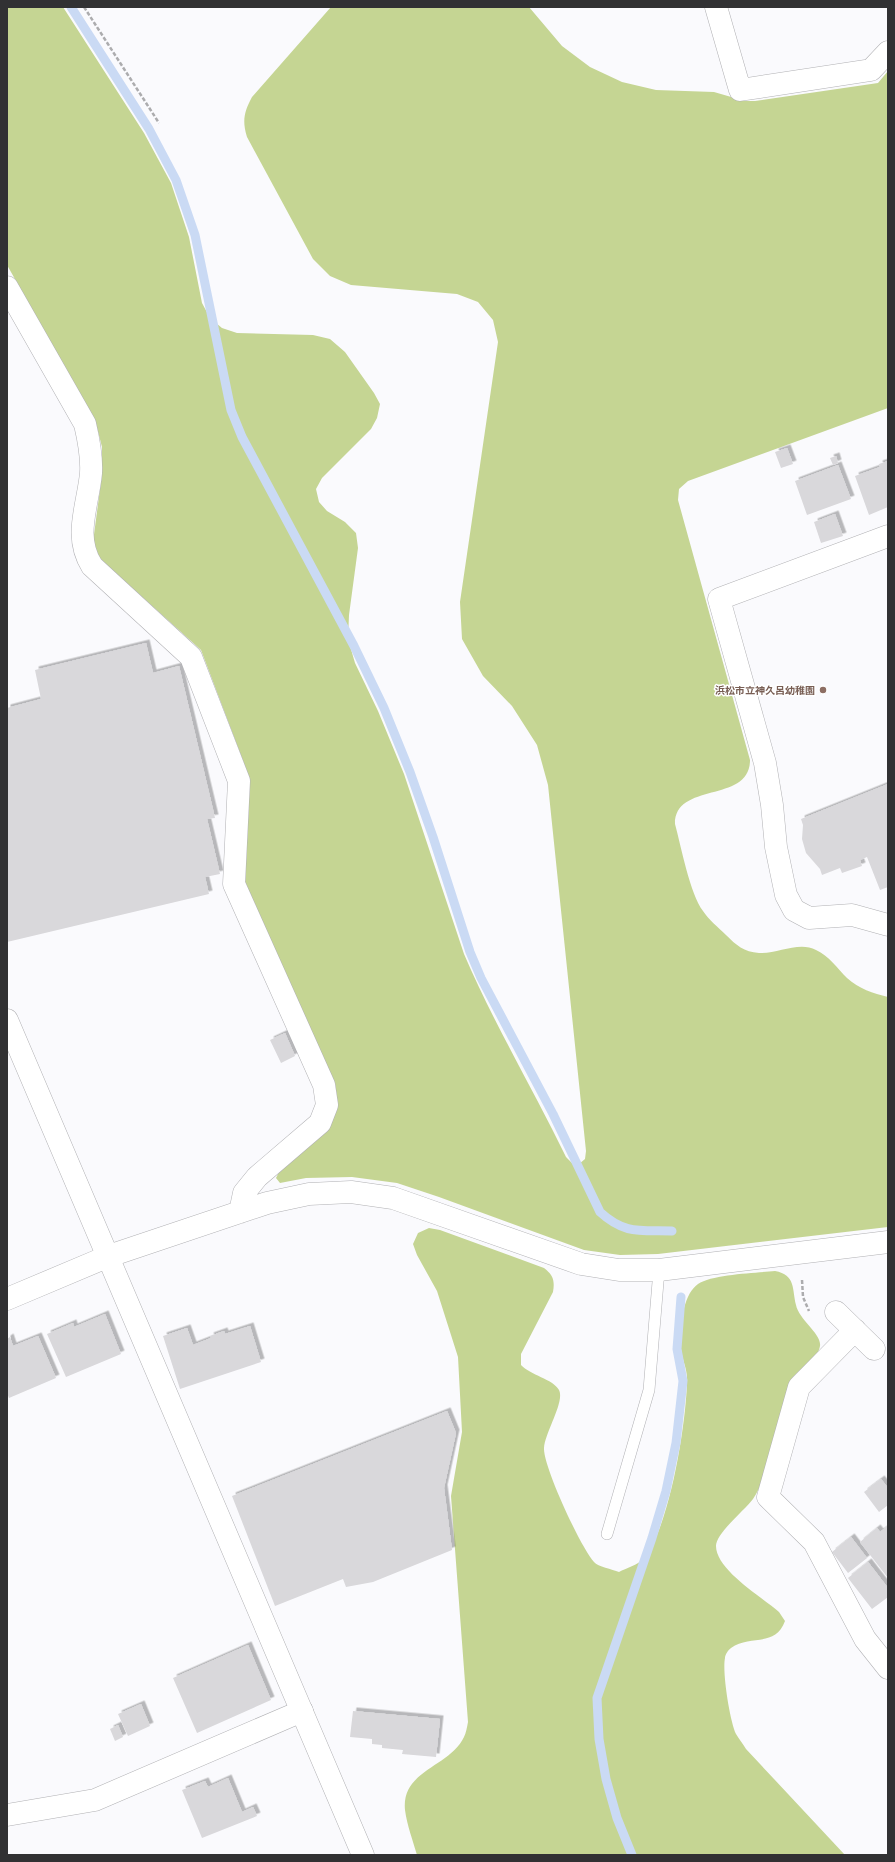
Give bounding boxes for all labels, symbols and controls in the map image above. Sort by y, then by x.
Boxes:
place label: 浜松市立神久呂幼稚園 [715,684,815,696]
marker: 浜松市立神久呂幼稚園 [818,685,828,695]

